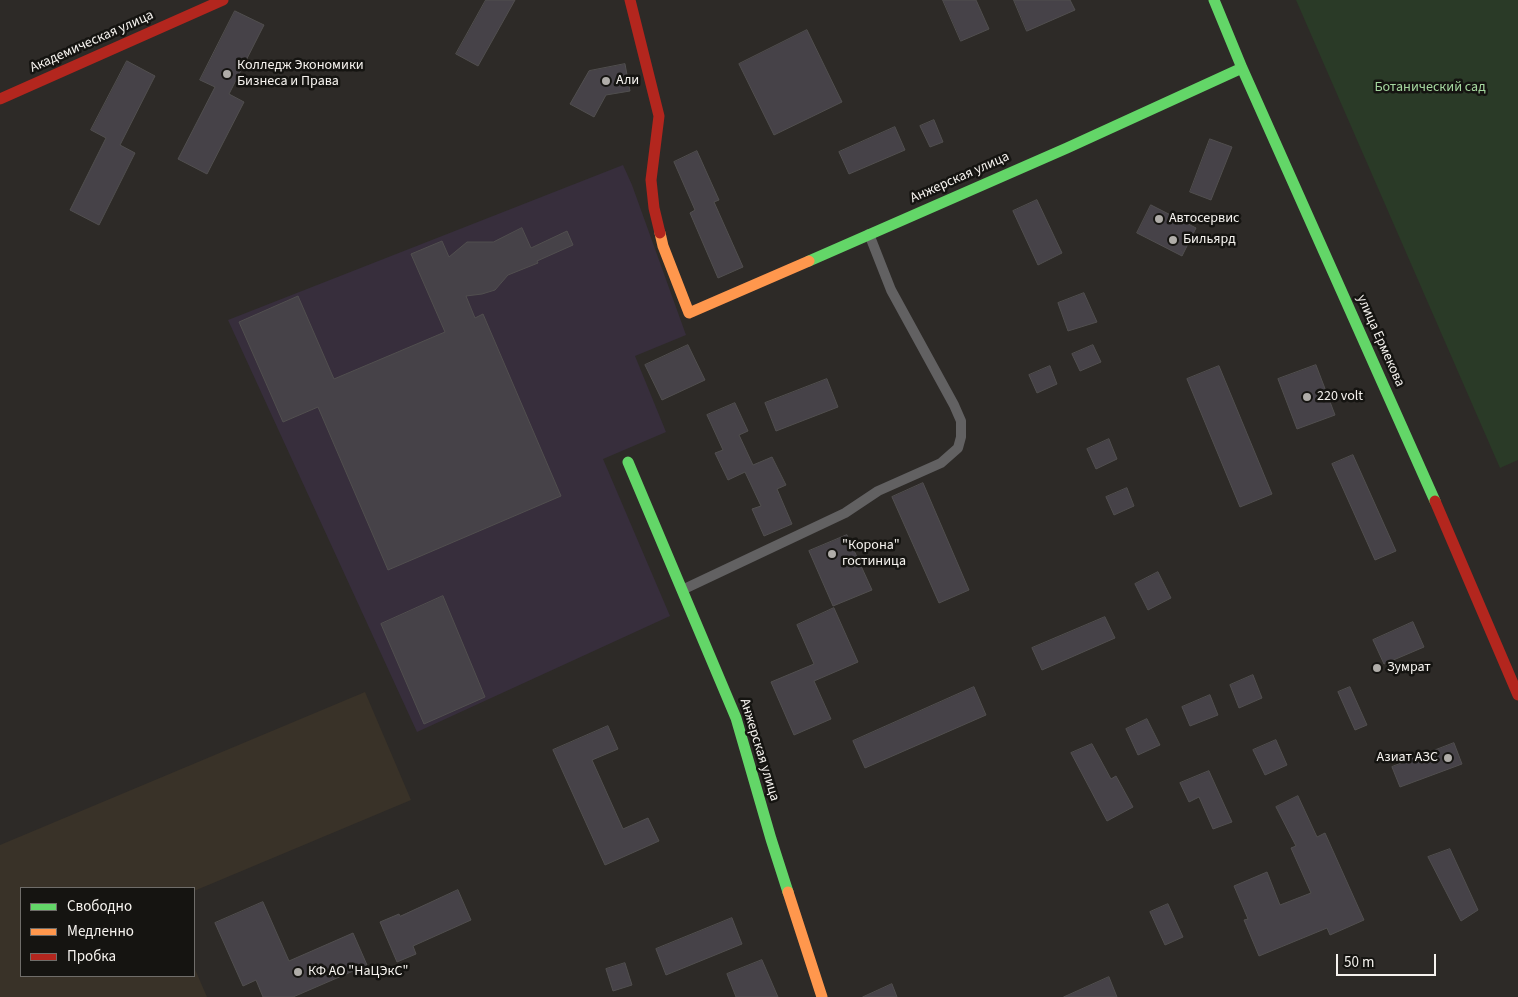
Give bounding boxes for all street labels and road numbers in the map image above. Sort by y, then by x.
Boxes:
street label: Академическая улица [28,7,156,77]
street label: Анжерская улица [908,149,1012,207]
street label: улица Ермекова [1352,292,1408,390]
street label: Анжерская улица [735,697,783,803]

